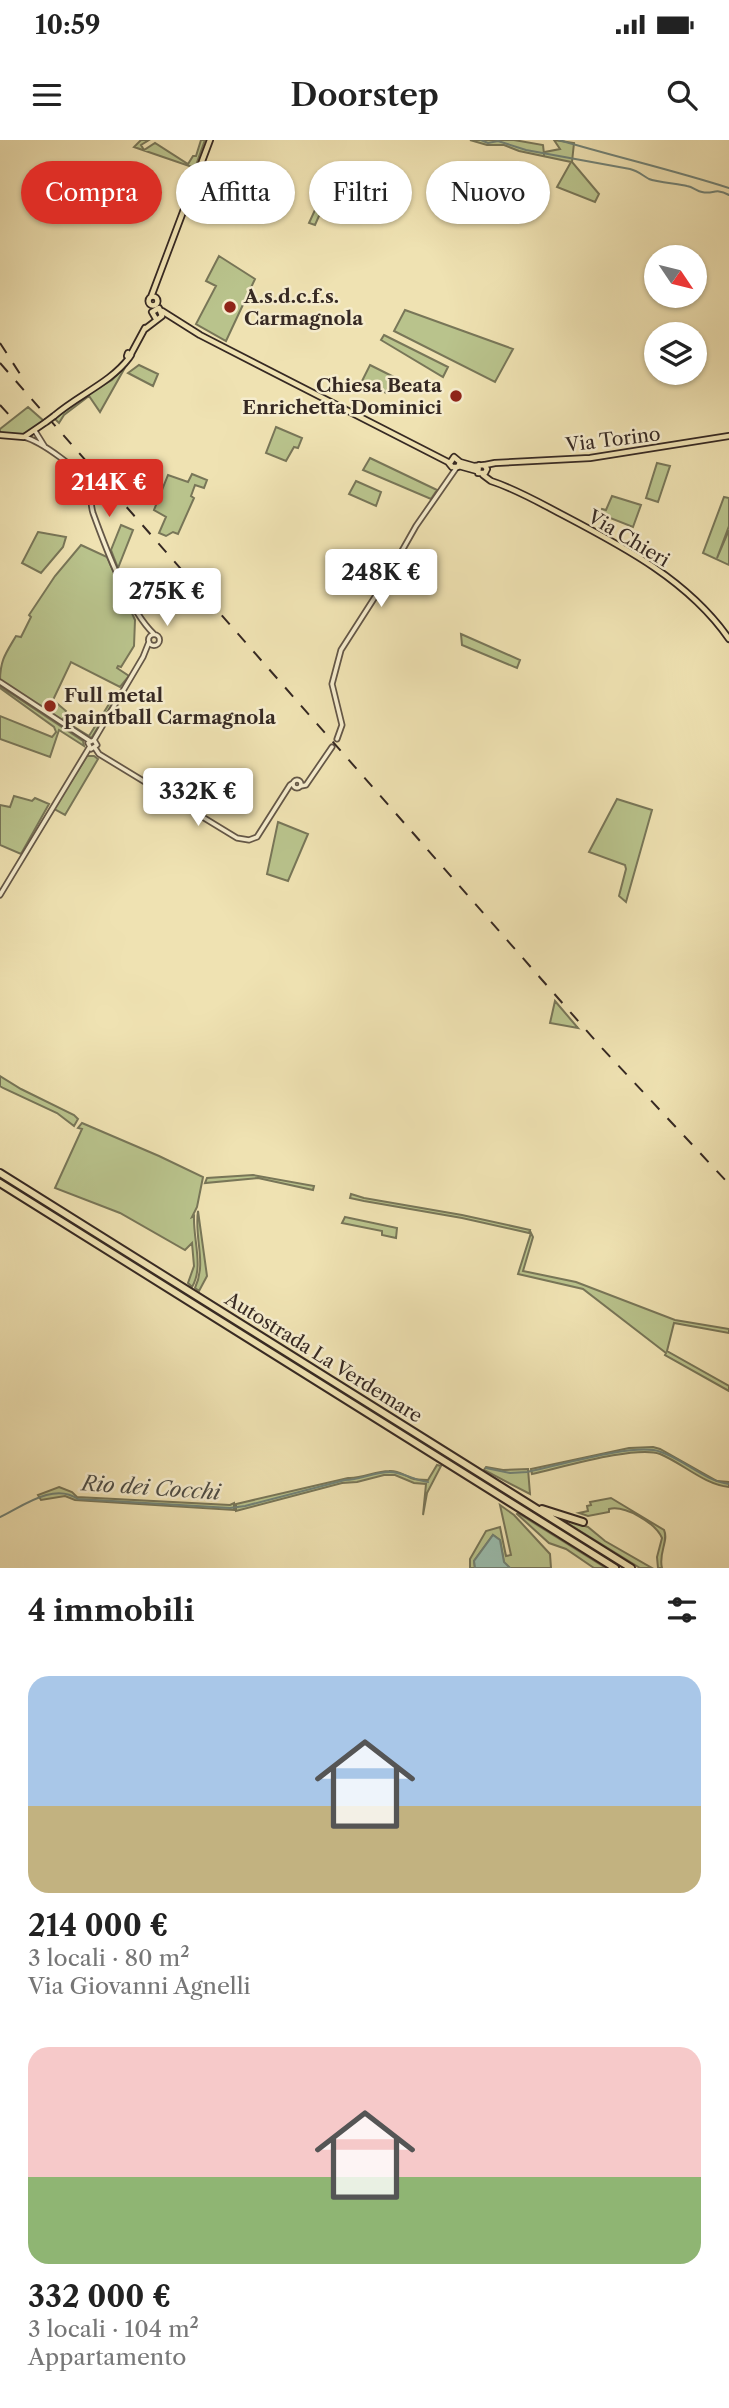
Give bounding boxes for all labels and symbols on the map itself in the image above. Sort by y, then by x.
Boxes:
north arrow [644,245,707,308]
place label: A.s.d.c.f.s. Carmagnola [243,285,364,330]
marker: A.s.d.c.f.s. Carmagnola [222,299,238,315]
place label: Chiesa Beata Enrichetta Dominici [242,374,443,419]
marker: Chiesa Beata Enrichetta Dominici [448,388,464,404]
street label: Via Torino [563,422,662,457]
pin: 214K € [52,460,166,519]
street label: Via Chieri [583,505,674,572]
pin: 248K € [324,550,438,609]
pin: 275K € [110,568,224,628]
place label: Full metal paintball Carmagnola [64,684,277,729]
marker: Full metal paintball Carmagnola [42,698,58,714]
pin: 332K € [141,768,255,828]
street label: Autostrada La Verdemare [220,1287,427,1428]
water label: Rio dei Cocchi [79,1470,223,1505]

